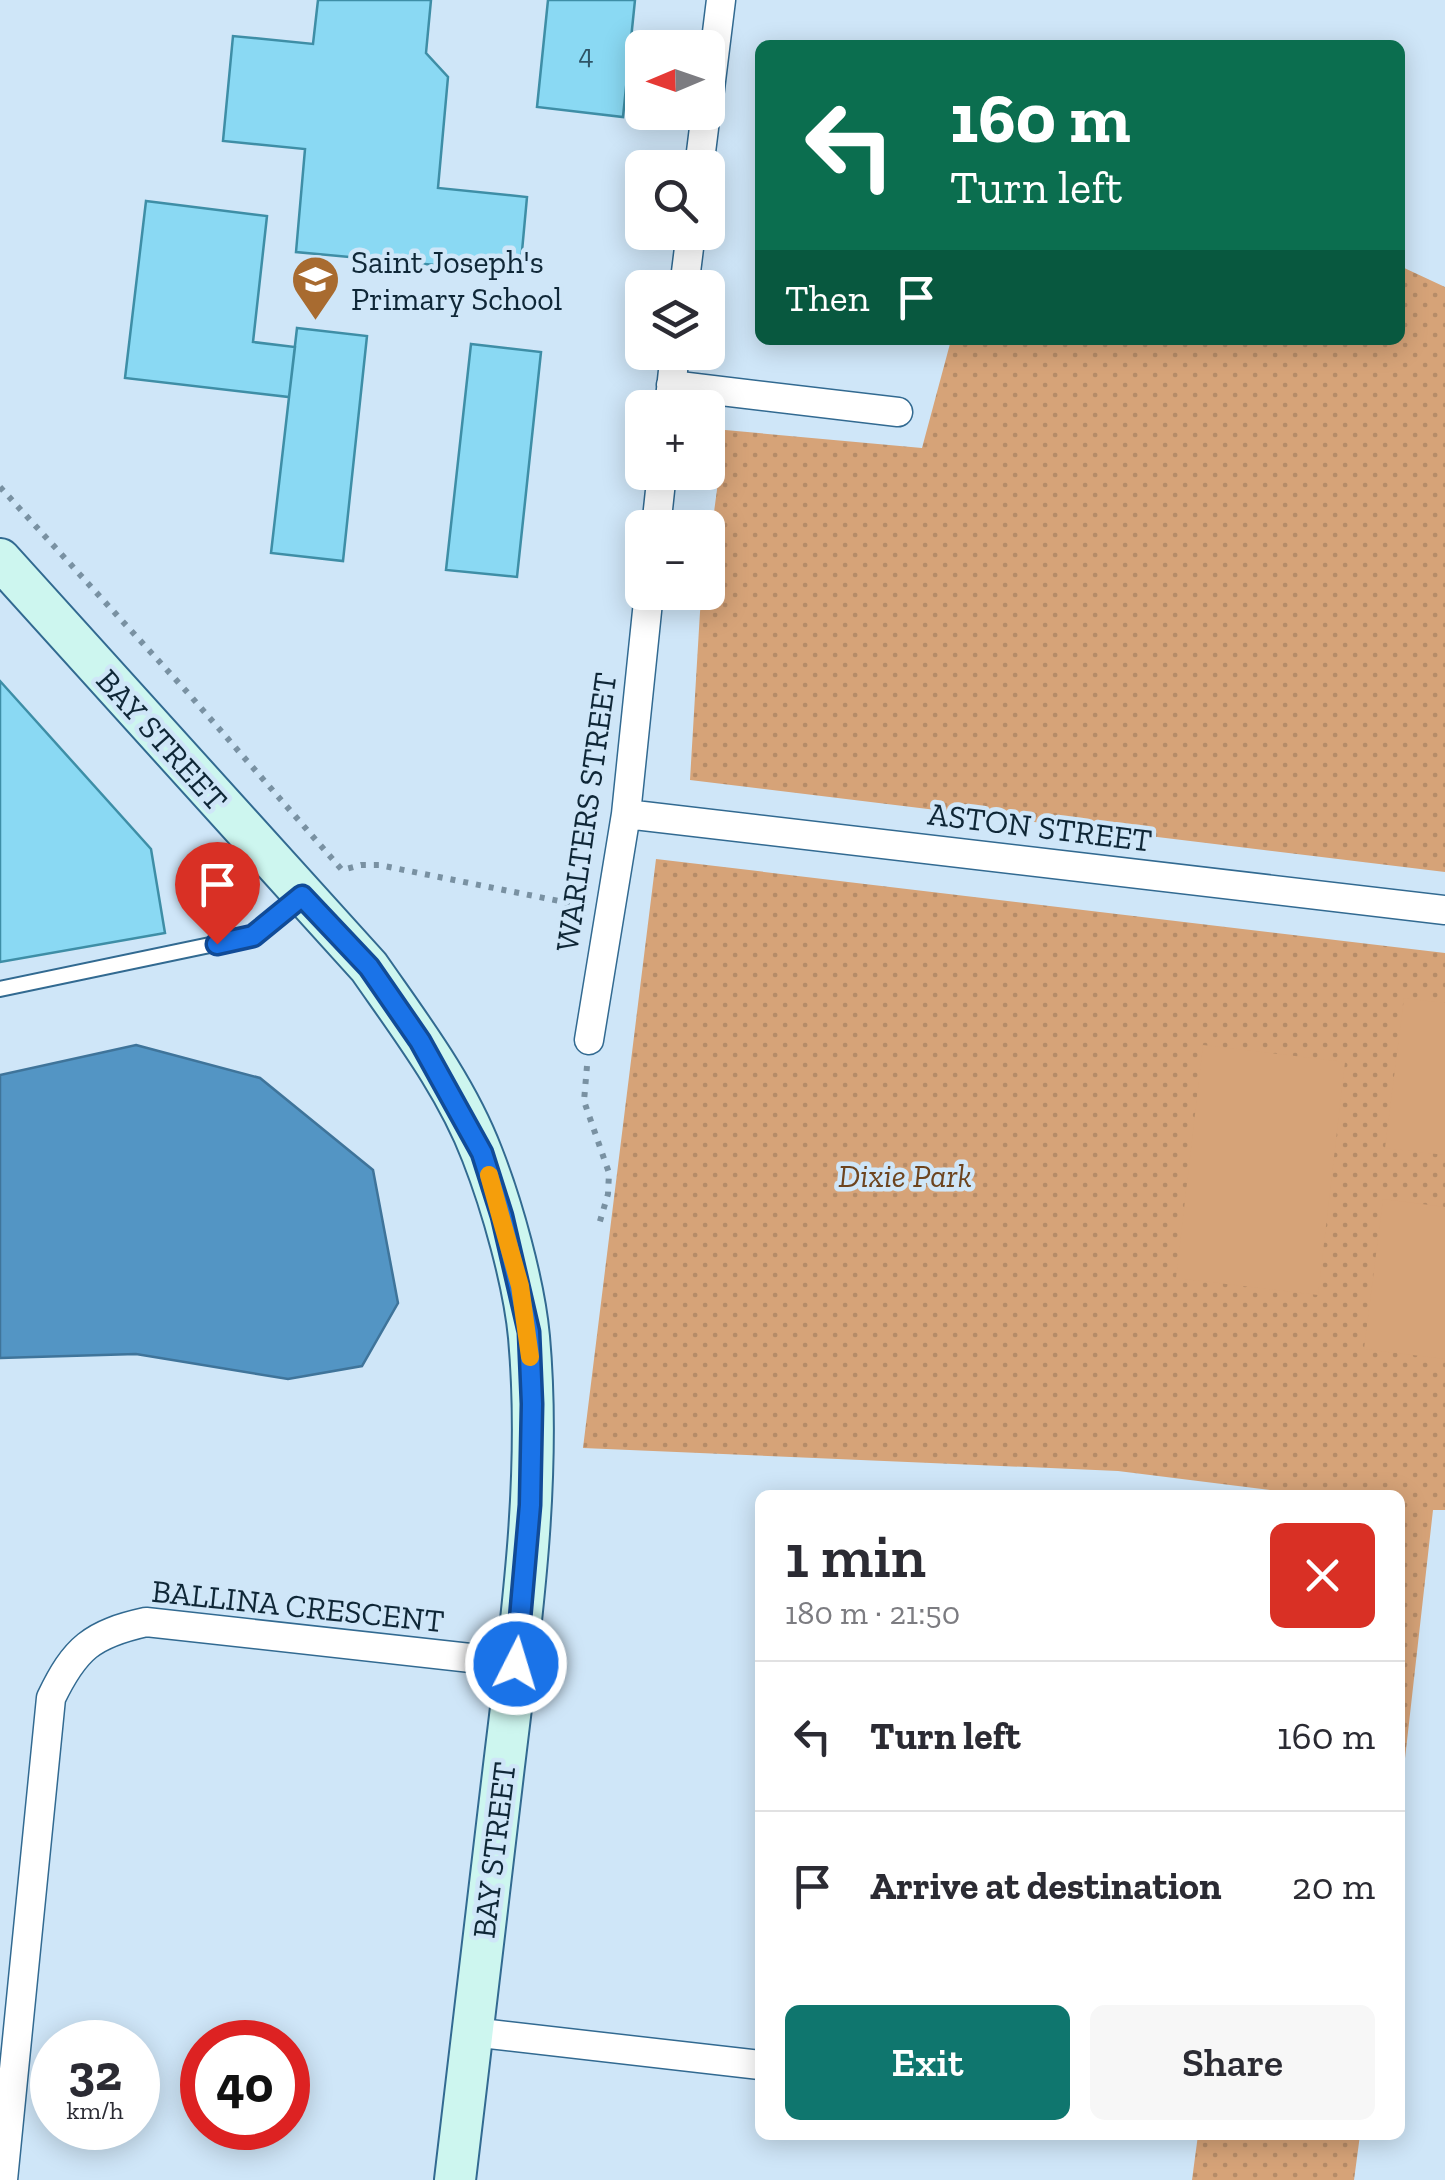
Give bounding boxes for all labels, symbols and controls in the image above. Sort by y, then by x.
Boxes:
north arrow [625,30,725,130]
map controls [625,30,725,610]
house number: 4 [578,38,594,71]
text: 160 m [950,76,1131,160]
icon: left [785,80,915,210]
button: search [625,150,725,250]
text: Turn left [950,161,1122,215]
place label: Saint Joseph's Primary School [351,243,562,318]
school or university icon: Saint Joseph's Primary School [290,254,342,322]
button: layers [625,270,725,370]
icon: arrive [889,270,944,325]
text: Then [785,275,869,321]
button: + [625,390,725,490]
button: − [625,510,725,610]
street label: BAY STREET [89,661,235,819]
street label: WARLTERS STREET [548,670,624,954]
street label: ASTON STREET [926,794,1154,860]
pin [175,842,260,945]
icon: arrive [190,857,245,912]
park label: Dixie Park [838,1157,972,1195]
text: 1 min [785,1520,926,1592]
button: close [1270,1523,1375,1628]
street label: BALLINA CRESCENT [150,1572,446,1640]
text: 180 m · 21:50 [785,1594,960,1632]
position arrow [464,1612,568,1716]
icon: left [785,1709,840,1764]
text: Turn left [870,1713,1021,1759]
text: 160 m [1277,1713,1375,1759]
street label: BAY STREET [464,1760,524,1940]
icon: arrive [785,1859,840,1914]
text: Arrive at destination [870,1863,1221,1909]
text: 20 m [1292,1863,1375,1909]
button: Exit [785,2005,1070,2120]
button: Share [1090,2005,1375,2120]
speed limit sign: 40 [180,2020,310,2150]
text: 32 [68,2043,122,2103]
text: km/h [66,2095,124,2125]

